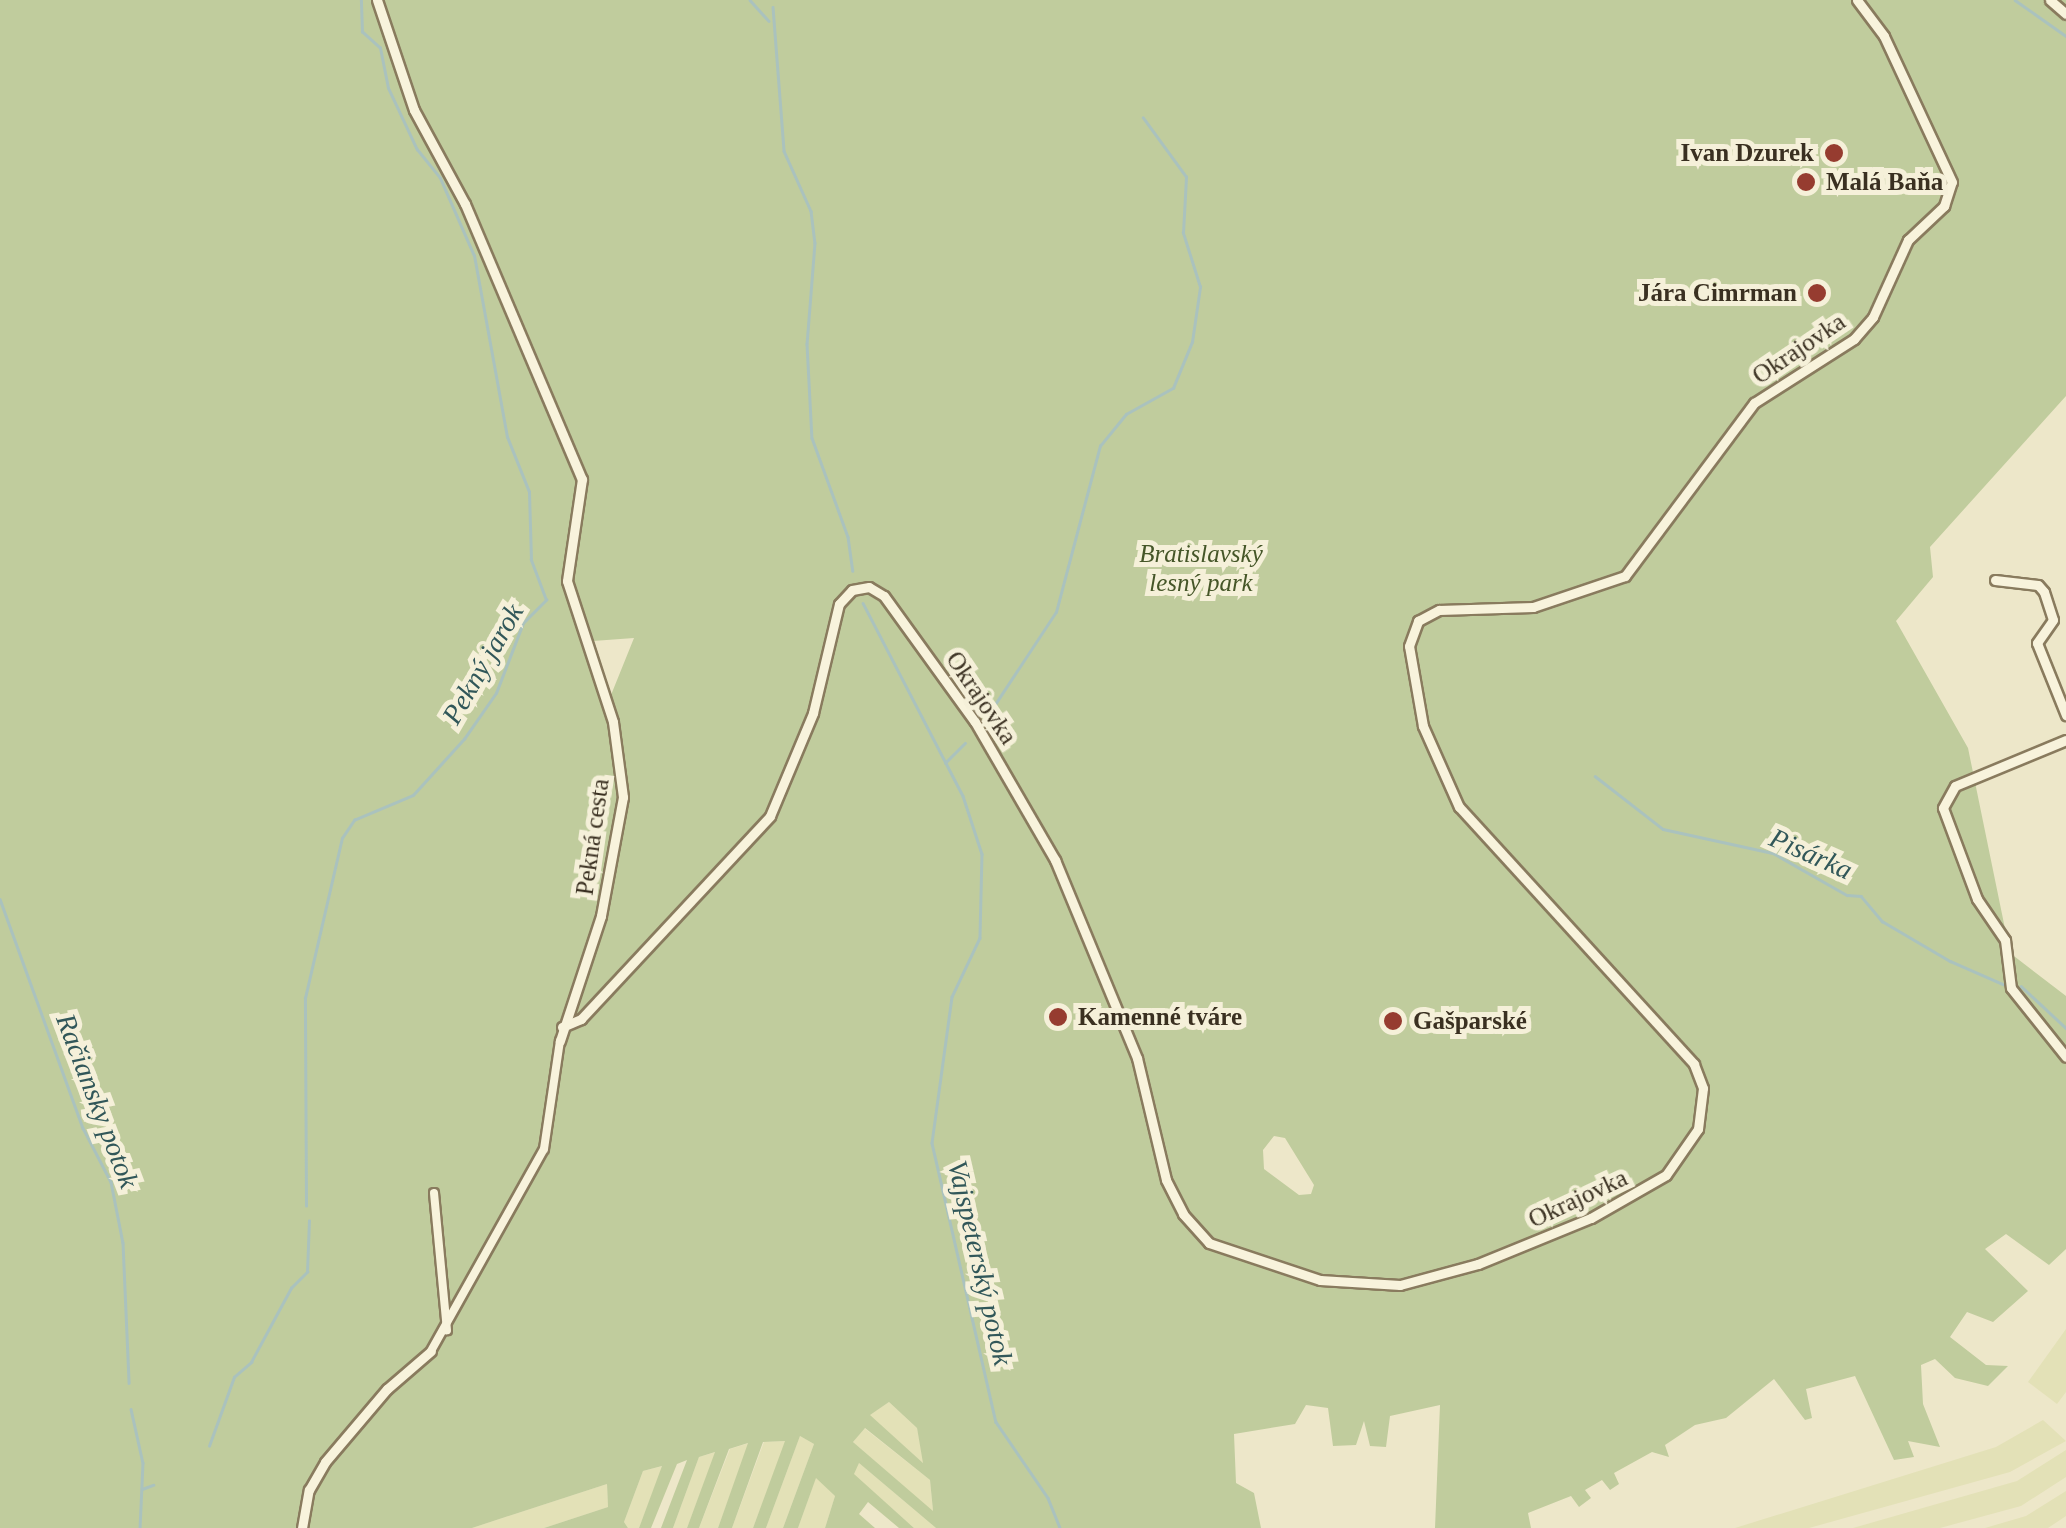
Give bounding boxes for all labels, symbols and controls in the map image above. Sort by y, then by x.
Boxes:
place label: Ivan Dzurek [1680,138,1814,168]
marker: Ivan Dzurek [1823,142,1845,164]
place label: Malá Baňa [1826,167,1943,197]
marker: Malá Baňa [1795,171,1817,193]
place label: Jára Cimrman [1638,278,1797,308]
marker: Jára Cimrman [1806,282,1828,304]
street label: Okrajovka [1747,307,1851,391]
park label: Bratislavský lesný park [1139,540,1263,599]
water label: Pekný jarok [435,598,531,730]
street label: Okrajovka [939,646,1023,750]
street label: Pekná cesta [570,777,616,897]
water label: Pisárka [1764,821,1858,887]
place label: Kamenné tváre [1078,1002,1242,1032]
marker: Kamenné tváre [1047,1006,1069,1028]
place label: Gašparské [1413,1006,1527,1036]
water label: Račiansky potok [48,1009,146,1193]
marker: Gašparské [1382,1010,1404,1032]
water label: Vajspeterský potok [940,1157,1020,1369]
street label: Okrajovka [1524,1163,1632,1235]

